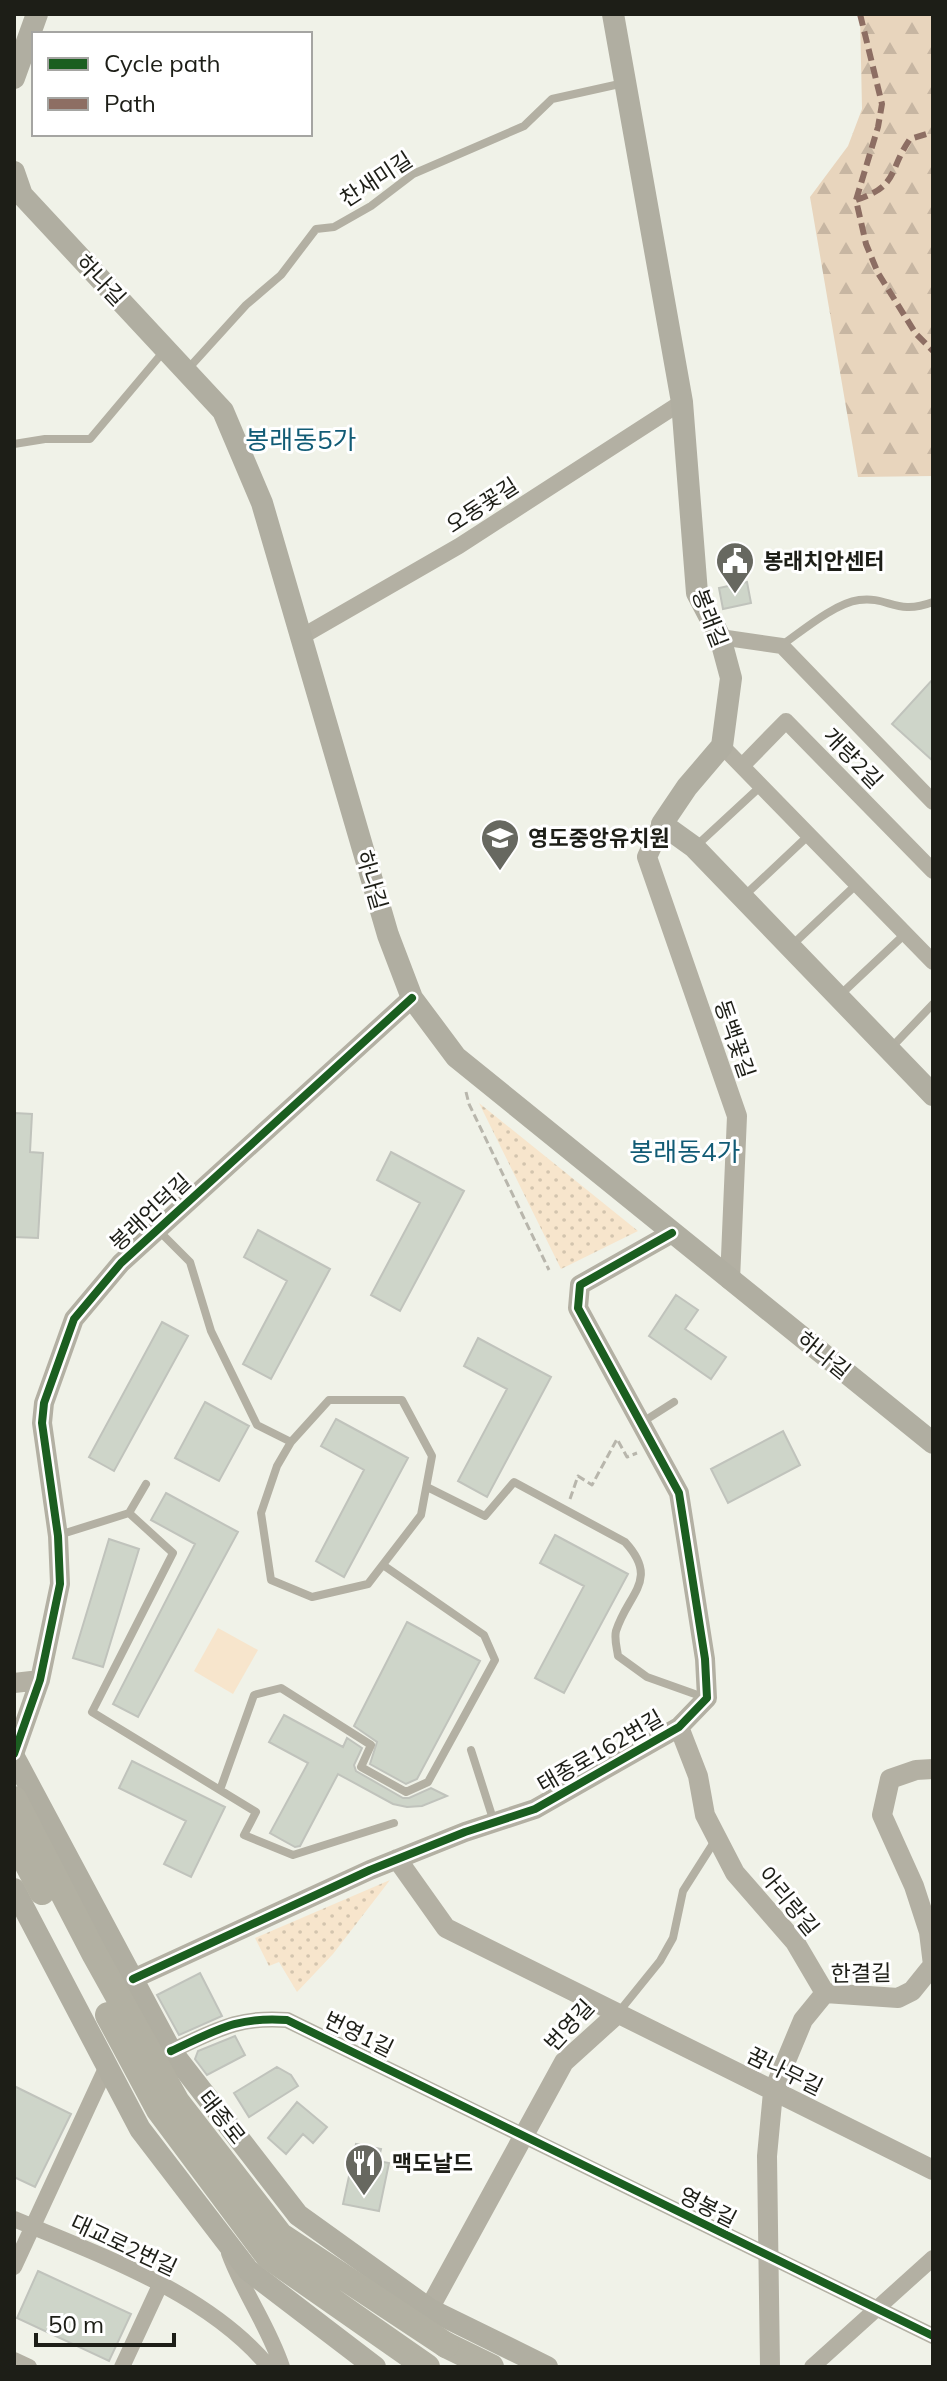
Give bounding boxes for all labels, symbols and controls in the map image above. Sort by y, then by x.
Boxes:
legend [32,32,312,136]
text: Cycle path [104,48,221,78]
text: Path [104,88,156,118]
street label: 찬새미길 [334,145,418,213]
street label: 하나길 [70,248,132,312]
district label: 봉래동5가 [245,423,357,456]
street label: 오동꽃길 [440,471,524,539]
public building icon: 봉래치안센터 [714,540,756,595]
place label: 봉래치안센터 [763,547,884,575]
street label: 봉래길 [686,585,734,651]
street label: 개량2길 [817,722,889,794]
school or university icon: 영도중앙유치원 [479,817,521,872]
place label: 영도중앙유치원 [528,824,670,852]
street label: 하나길 [350,847,394,913]
street label: 동백꽃길 [709,996,761,1082]
district label: 봉래동4가 [629,1135,741,1168]
street label: 봉래언덕길 [103,1167,197,1257]
street label: 하나길 [792,1325,856,1385]
street label: 태종로162번길 [532,1704,668,1798]
street label: 아리랑길 [753,1861,825,1941]
street label: 한결길 [830,1958,892,1988]
street label: 번영길 [538,1993,600,2057]
street label: 번영1길 [320,2005,398,2063]
street label: 꿈나무길 [742,2041,828,2101]
street label: 태종로 [192,2084,252,2150]
restaurant icon: 맥도날드 [343,2142,385,2197]
place label: 맥도날드 [392,2149,473,2177]
street label: 영봉길 [675,2181,741,2233]
street label: 대교로2번길 [66,2208,182,2282]
scale bar [36,2297,174,2347]
text: 50 m [48,2309,104,2339]

